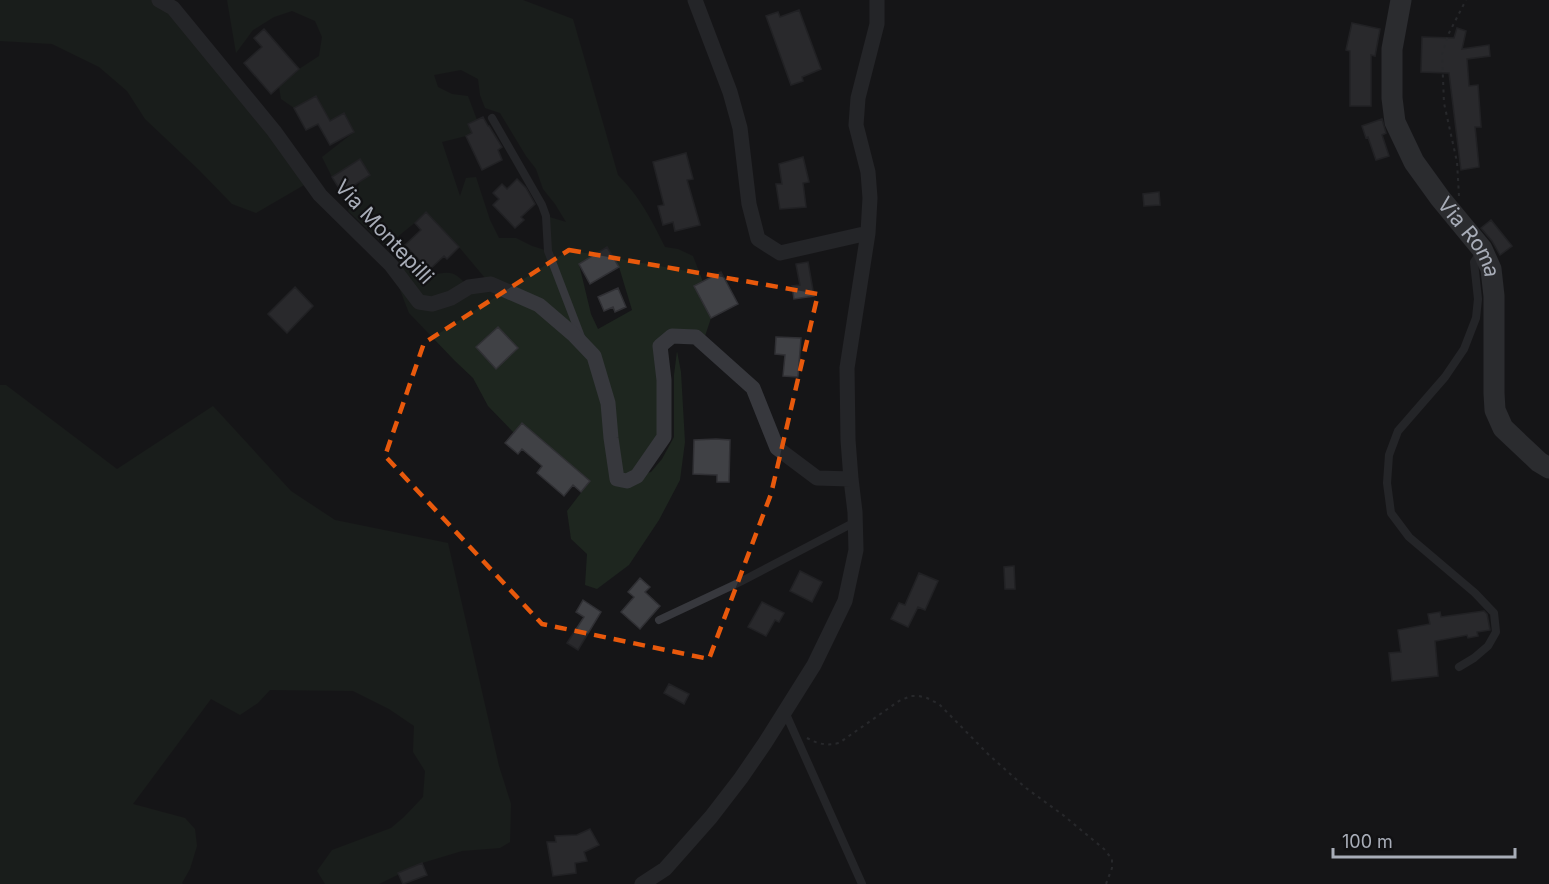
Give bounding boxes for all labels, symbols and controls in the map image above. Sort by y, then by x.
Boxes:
street label: Via Montepilli [330,174,439,289]
street label: Via Roma [1432,192,1505,278]
scale bar [1333,821,1514,859]
text: 100 m [1342,831,1393,852]

